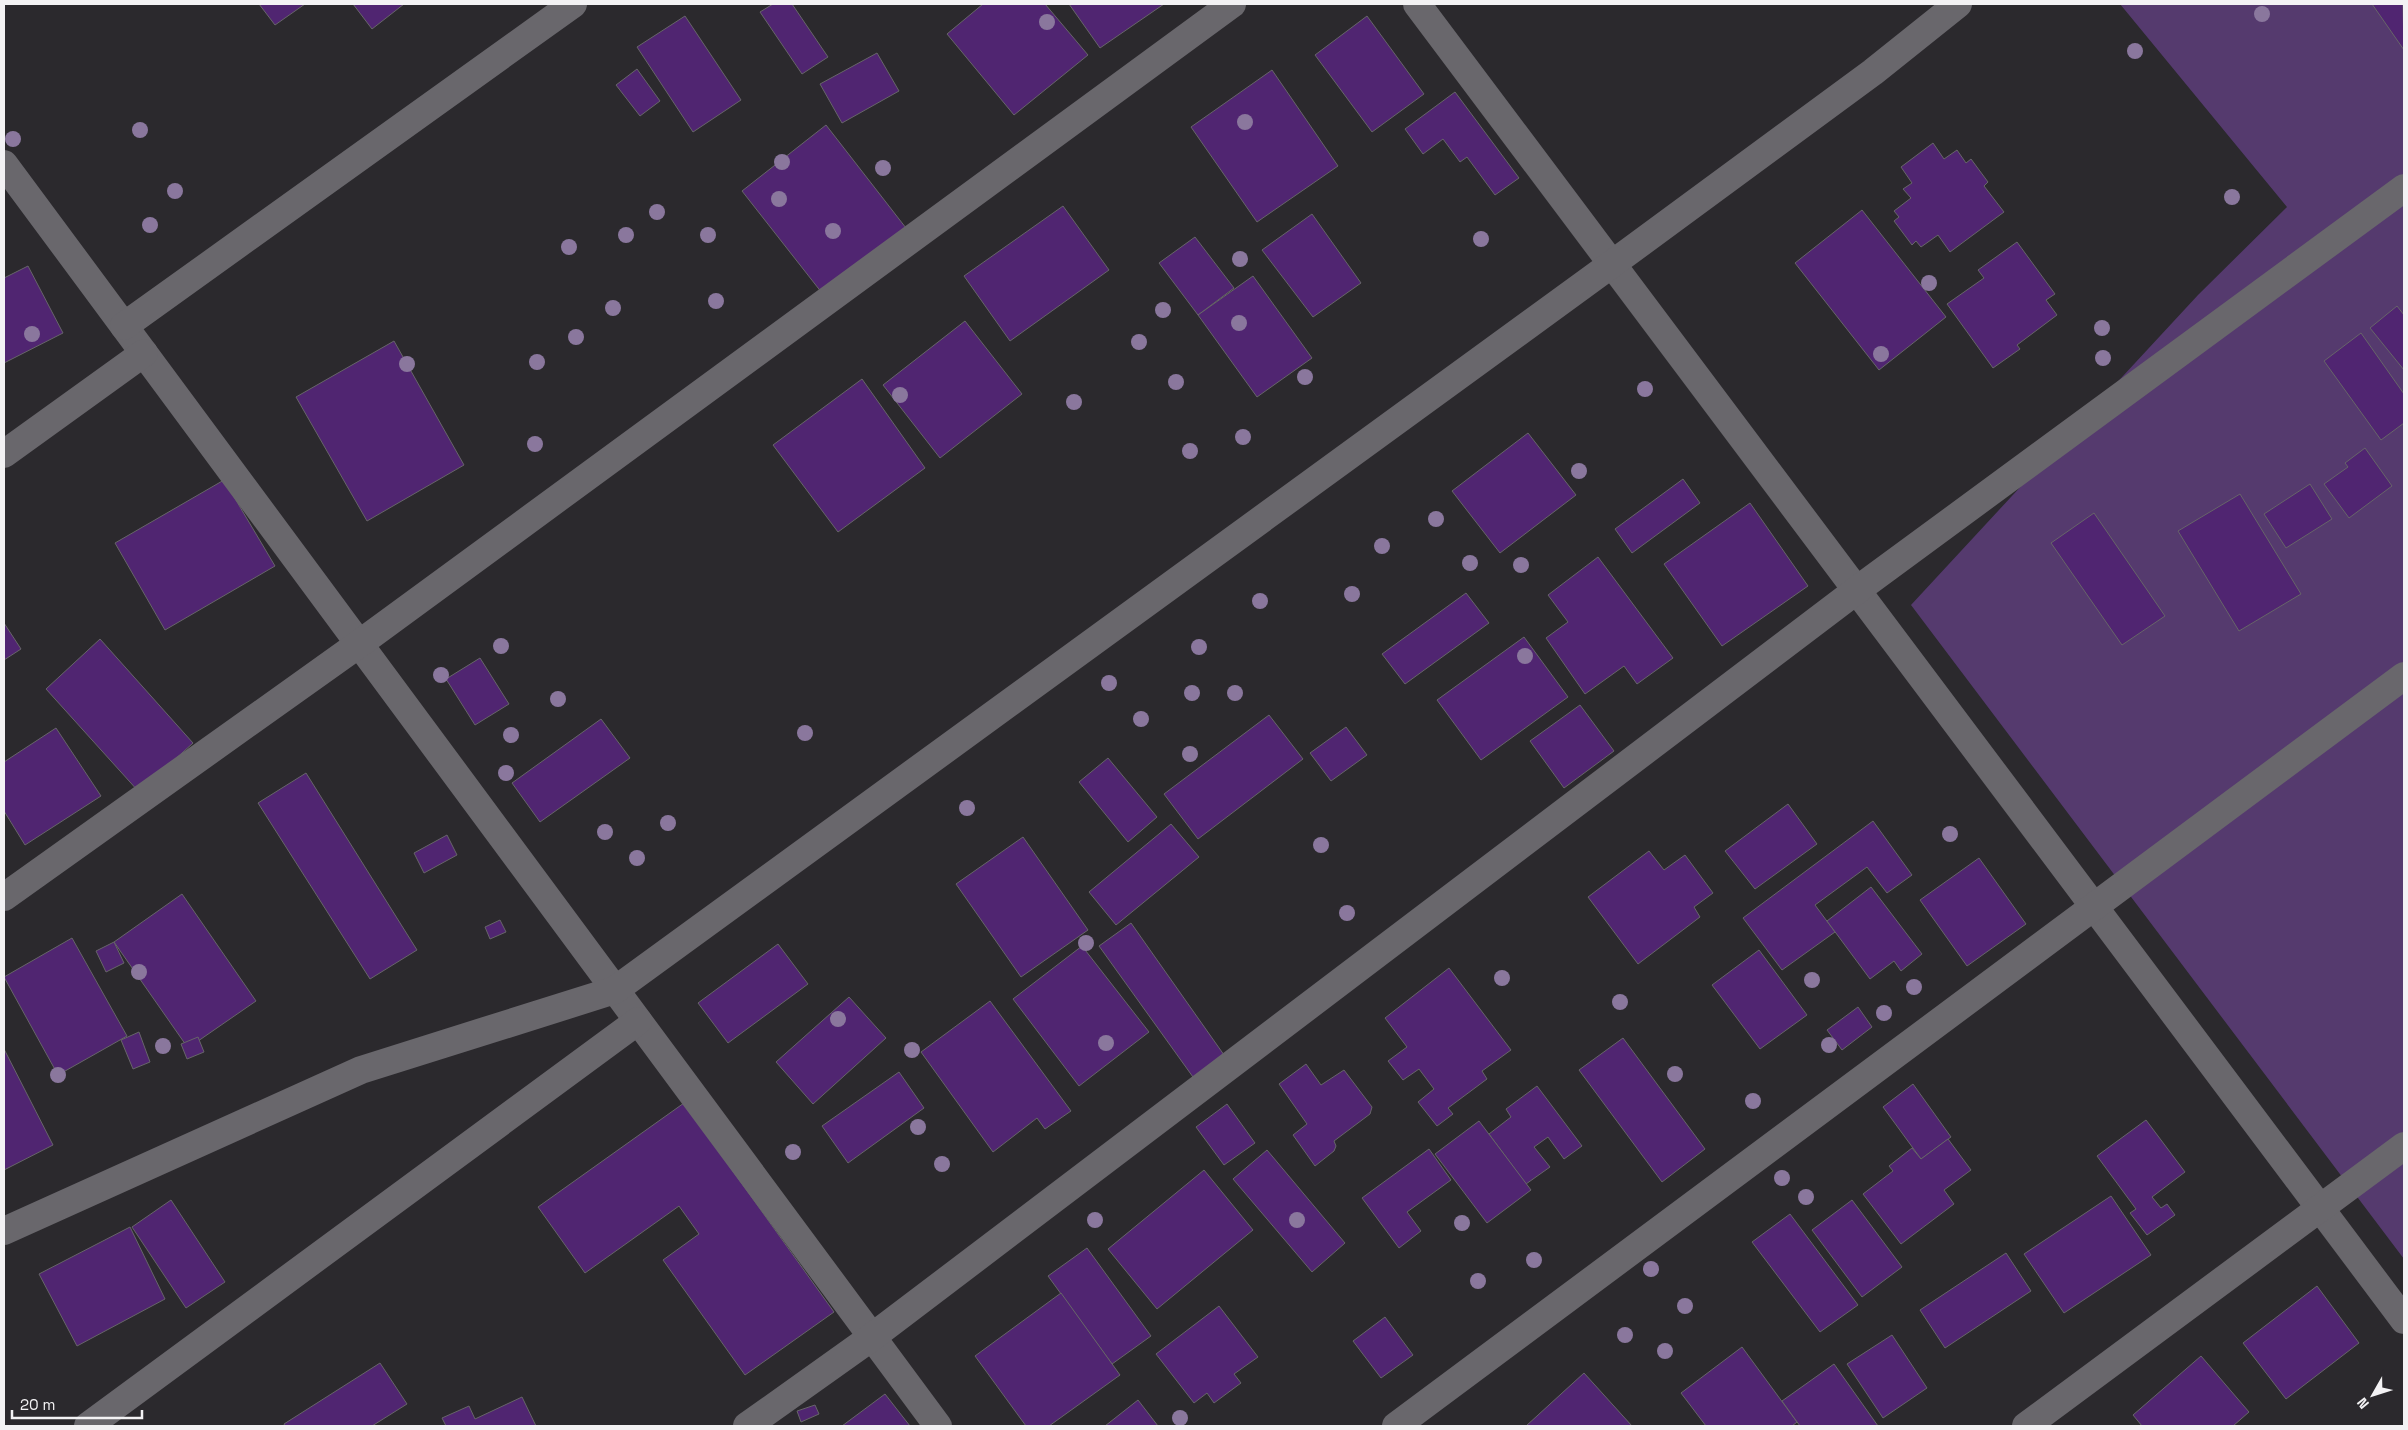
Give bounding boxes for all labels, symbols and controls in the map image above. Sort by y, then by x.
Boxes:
north arrow [2348,1370,2398,1420]
scale bar [12,1388,142,1420]
text: N [2353,1394,2373,1412]
text: 20 m [20,1395,55,1414]

